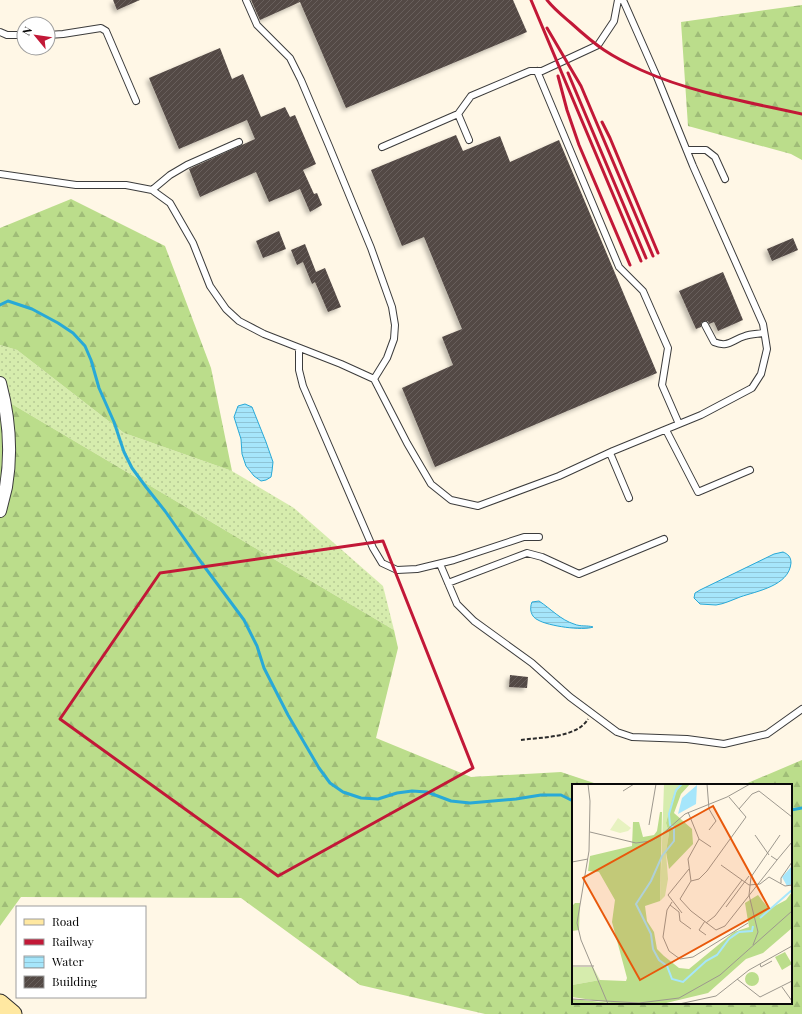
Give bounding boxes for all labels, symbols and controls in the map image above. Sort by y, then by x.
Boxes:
north arrow [16,16,56,56]
text: N [18,24,35,38]
inset map [572,784,792,1004]
legend [16,906,146,998]
text: Road [52,913,79,929]
text: Railway [52,933,94,949]
text: Water [51,953,85,969]
text: Building [52,973,98,989]

